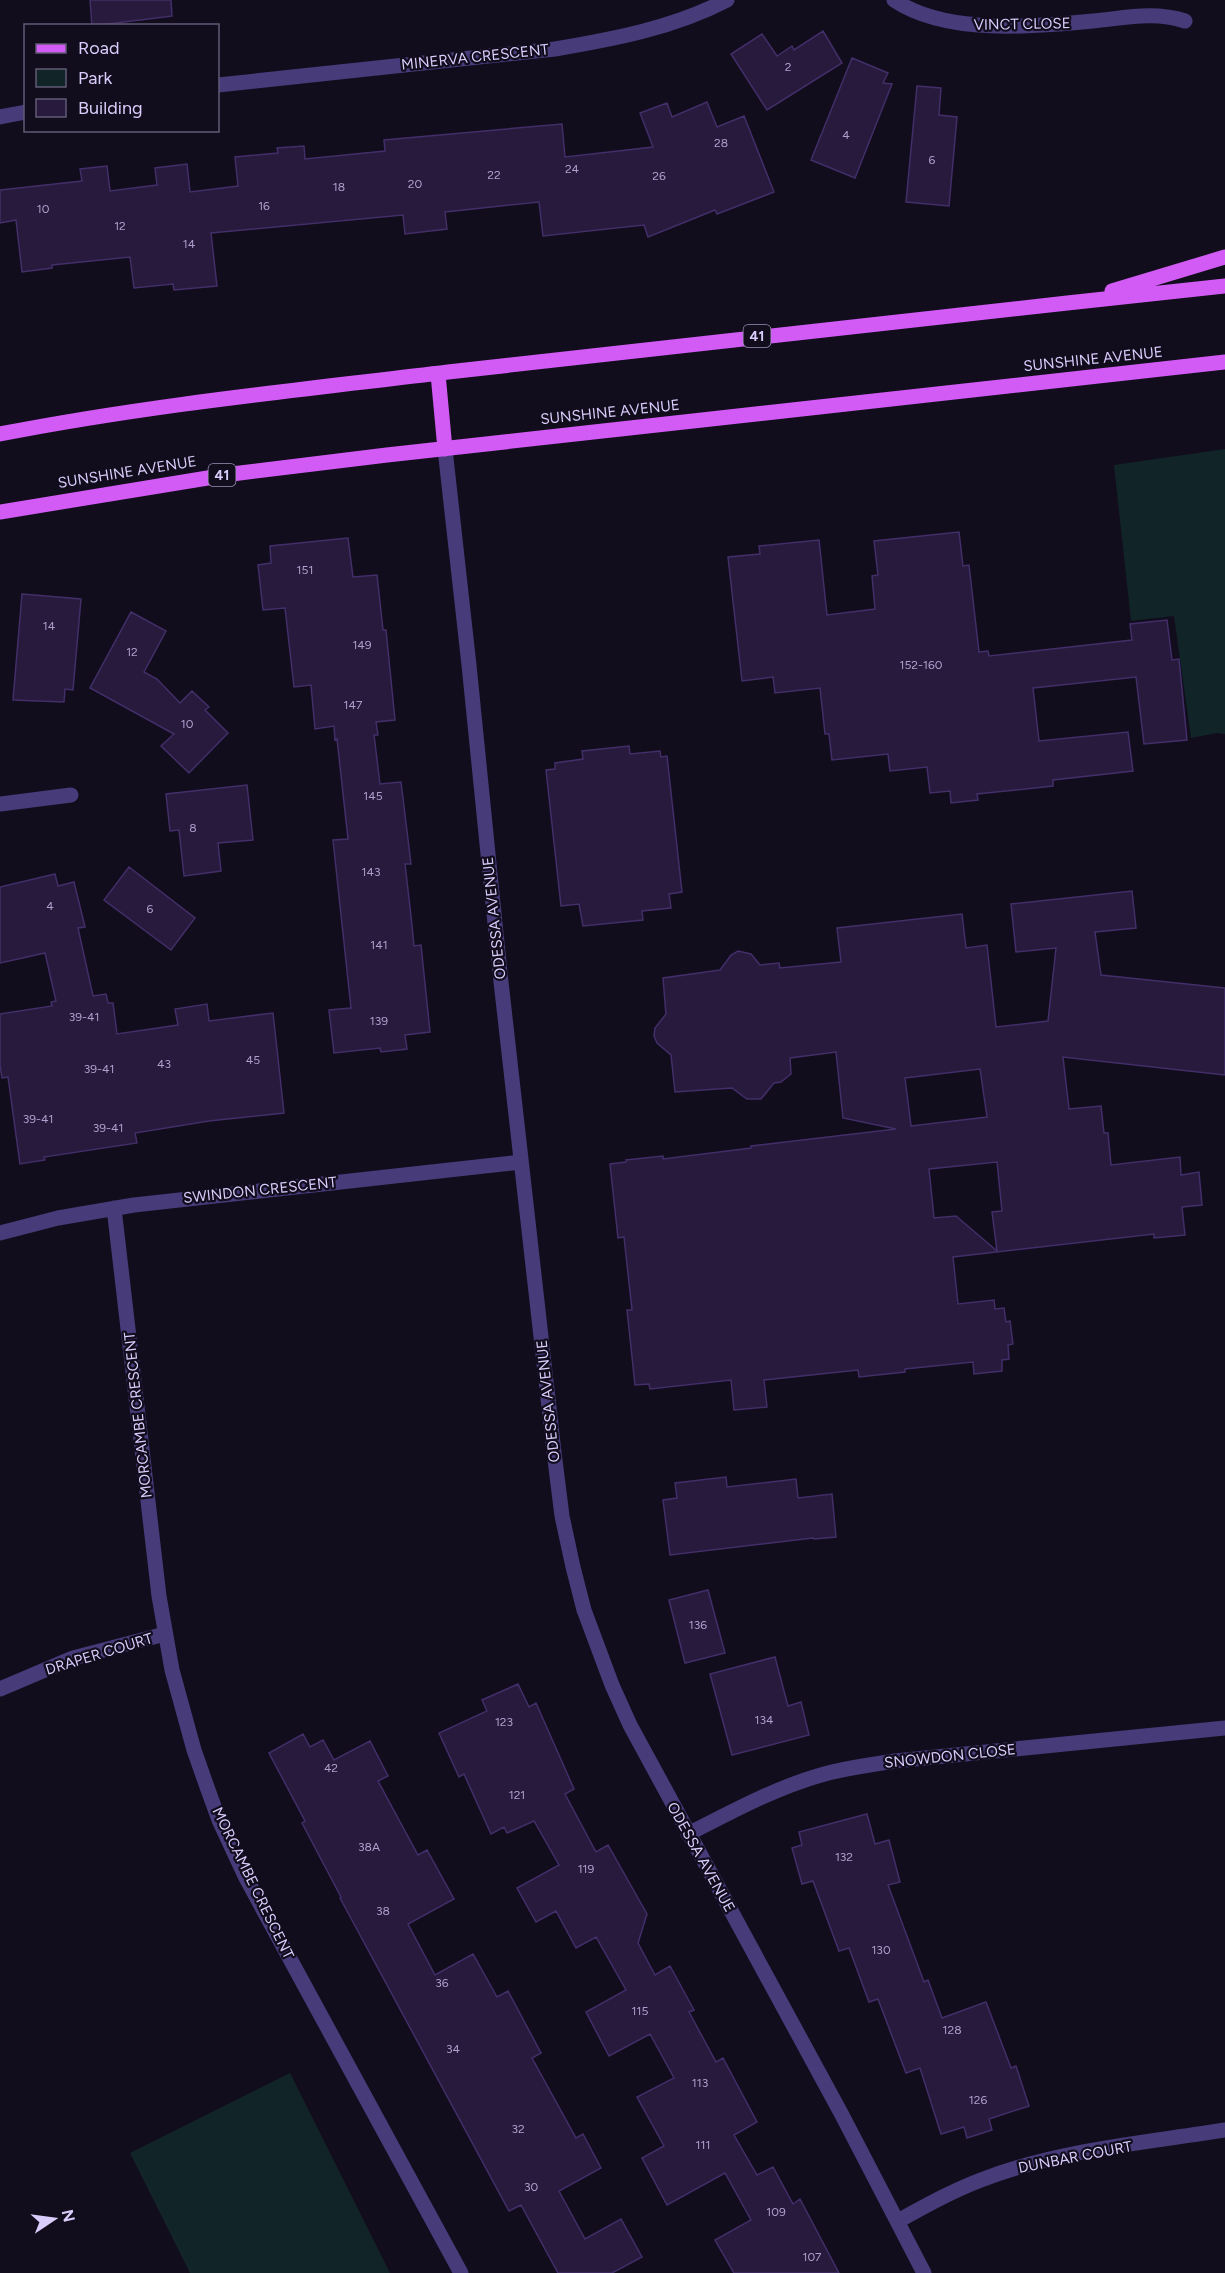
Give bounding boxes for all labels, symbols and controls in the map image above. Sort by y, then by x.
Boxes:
street label: VINCT CLOSE [973,14,1071,34]
legend [24,24,219,132]
text: Road [78,37,119,59]
street label: MINERVA CRESCENT [400,40,550,74]
house number: 2 [785,60,791,74]
text: Park [78,67,113,89]
text: Building [78,97,143,119]
house number: 4 [842,128,850,142]
house number: 28 [714,136,728,150]
house number: 6 [929,153,936,167]
house number: 24 [565,162,580,176]
house number: 22 [487,168,501,182]
house number: 26 [652,169,666,183]
house number: 20 [408,177,423,191]
house number: 18 [333,180,345,194]
house number: 16 [258,199,270,213]
house number: 10 [37,202,50,216]
house number: 12 [114,219,126,233]
house number: 14 [183,237,196,251]
road number: 41 [744,325,771,347]
street label: SUNSHINE AVENUE [1022,343,1164,375]
street label: SUNSHINE AVENUE [539,396,681,428]
street label: SUNSHINE AVENUE [56,452,198,492]
road number: 41 [208,464,236,486]
house number: 151 [297,563,313,577]
house number: 14 [43,619,56,633]
house number: 149 [352,638,372,652]
house number: 12 [126,645,138,659]
house number: 152-160 [899,658,943,672]
house number: 147 [344,698,363,712]
house number: 10 [181,717,194,731]
house number: 145 [363,789,383,803]
house number: 8 [189,821,197,835]
street label: ODESSA AVENUE [479,856,509,980]
house number: 143 [362,865,380,879]
house number: 4 [46,899,54,913]
house number: 6 [147,902,154,916]
house number: 141 [370,938,388,952]
house number: 39-41 [69,1010,99,1024]
house number: 139 [370,1014,388,1028]
house number: 45 [246,1053,260,1067]
house number: 43 [157,1057,171,1071]
house number: 39-41 [84,1062,114,1076]
house number: 39-41 [23,1112,53,1126]
house number: 39-41 [93,1121,123,1135]
street label: SWINDON CRESCENT [182,1173,338,1207]
street label: MORCAMBE CRESCENT [120,1330,156,1499]
street label: ODESSA AVENUE [533,1339,563,1463]
house number: 136 [689,1618,707,1632]
street label: DRAPER COURT [43,1629,156,1679]
house number: 134 [755,1713,774,1727]
house number: 123 [495,1715,513,1729]
street label: SNOWDON CLOSE [883,1740,1017,1772]
house number: 42 [324,1761,338,1775]
house number: 121 [509,1788,525,1802]
street label: ODESSA AVENUE [663,1799,739,1915]
street label: MORCAMBE CRESCENT [208,1804,298,1963]
house number: 38A [358,1840,380,1854]
house number: 132 [835,1850,853,1864]
house number: 119 [578,1862,595,1876]
house number: 38 [376,1904,390,1918]
house number: 130 [871,1943,891,1957]
house number: 36 [435,1976,449,1990]
house number: 115 [632,2004,649,2018]
house number: 128 [942,2023,962,2037]
house number: 34 [446,2042,461,2056]
house number: 113 [692,2076,708,2090]
house number: 126 [969,2093,987,2107]
house number: 32 [511,2122,525,2136]
street label: DUNBAR COURT [1017,2137,1134,2177]
house number: 111 [696,2138,710,2152]
house number: 30 [524,2180,538,2194]
north arrow [24,2189,84,2249]
house number: 109 [766,2205,786,2219]
text: N [57,2208,79,2224]
house number: 107 [802,2250,822,2264]

